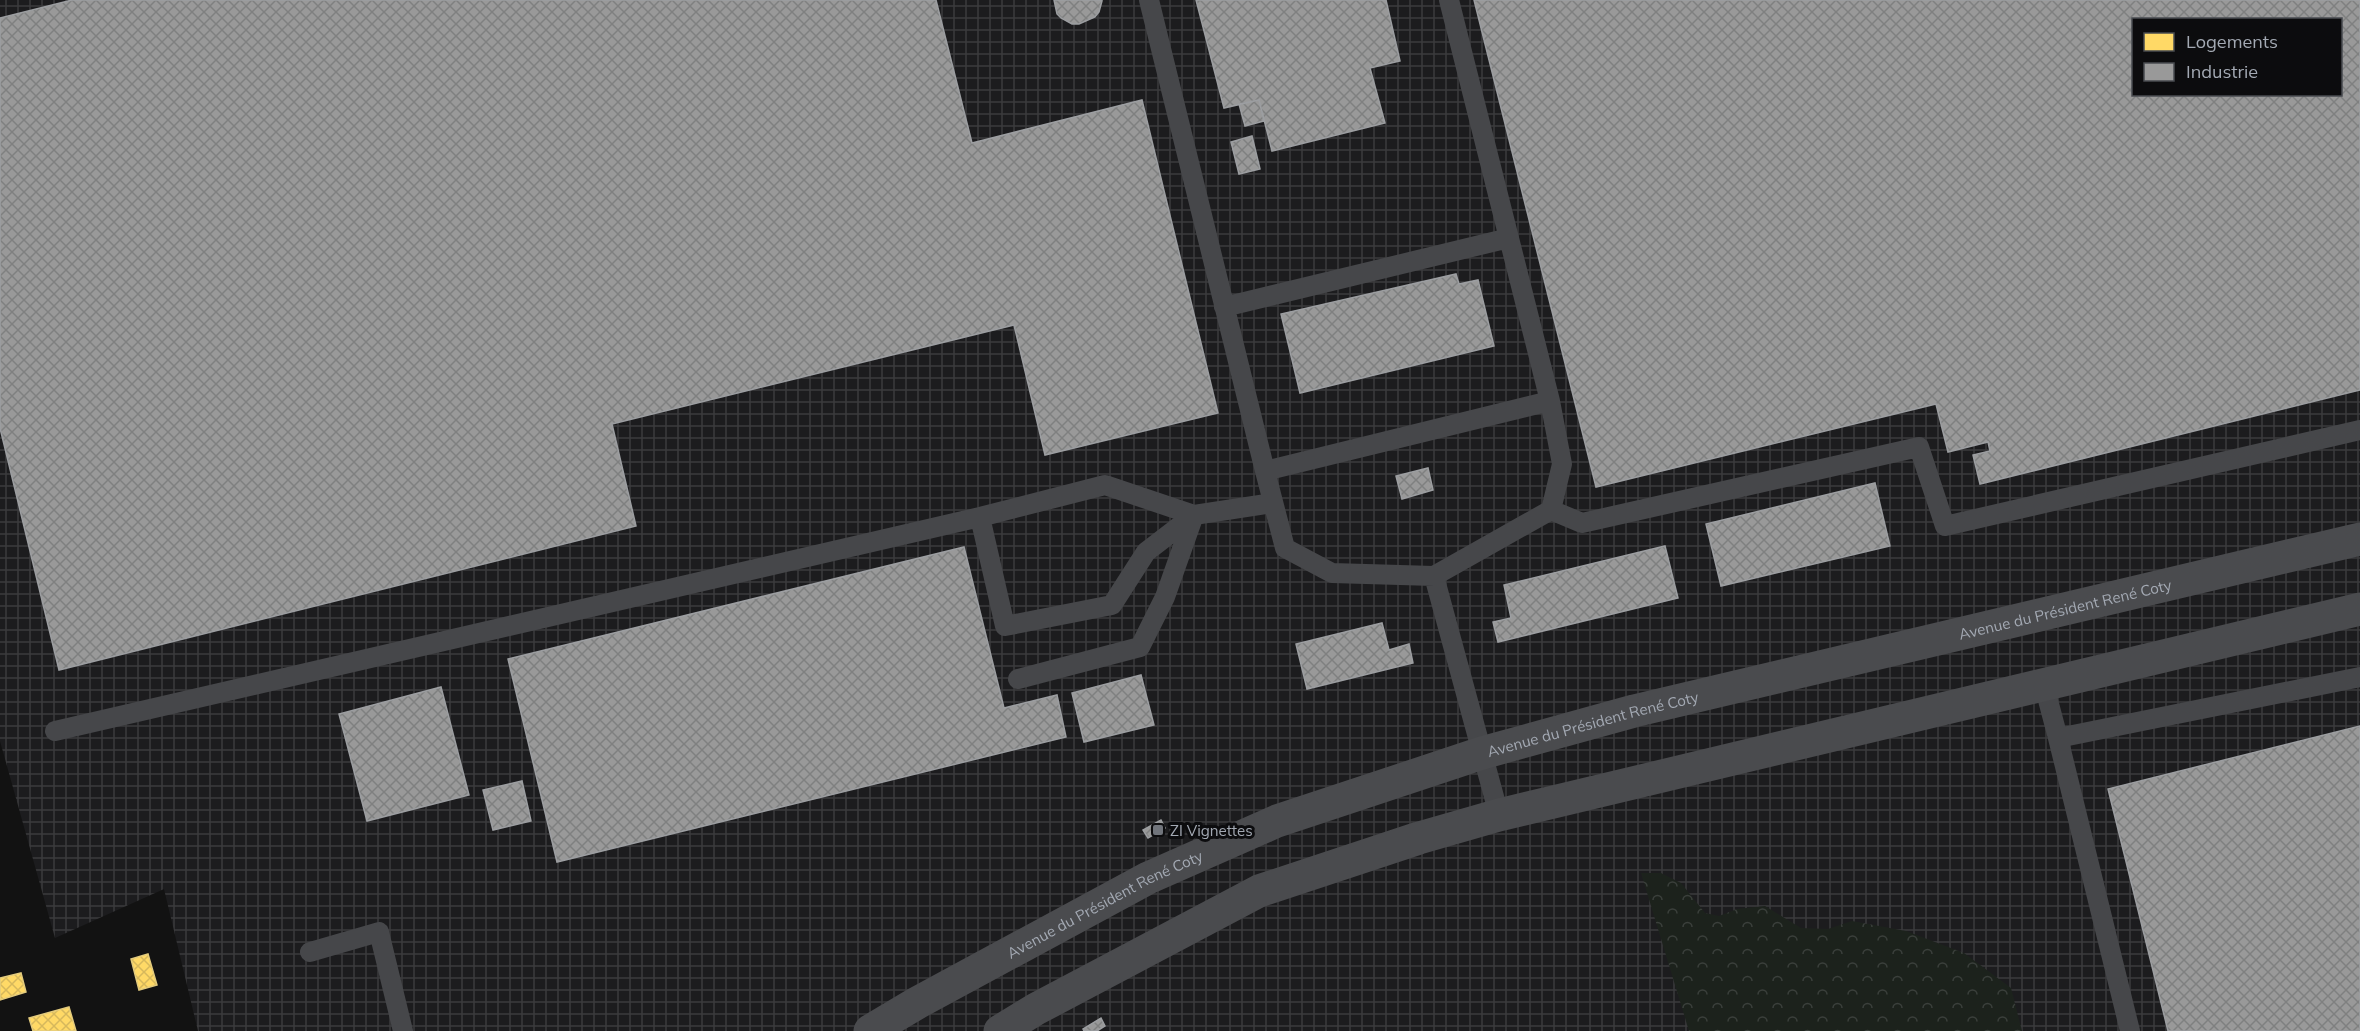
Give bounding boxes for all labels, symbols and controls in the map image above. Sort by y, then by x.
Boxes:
legend [2132,18,2342,96]
text: Logements [2186,30,2278,53]
text: Industrie [2186,60,2258,83]
street label: Avenue du Président René Coty [1957,575,2173,643]
street label: Avenue du Président René Coty [1485,687,1700,761]
place label: ZI Vignettes [1170,821,1253,840]
marker: ZI Vignettes [1151,823,1165,837]
street label: Avenue du Président René Coty [1003,846,1206,962]

